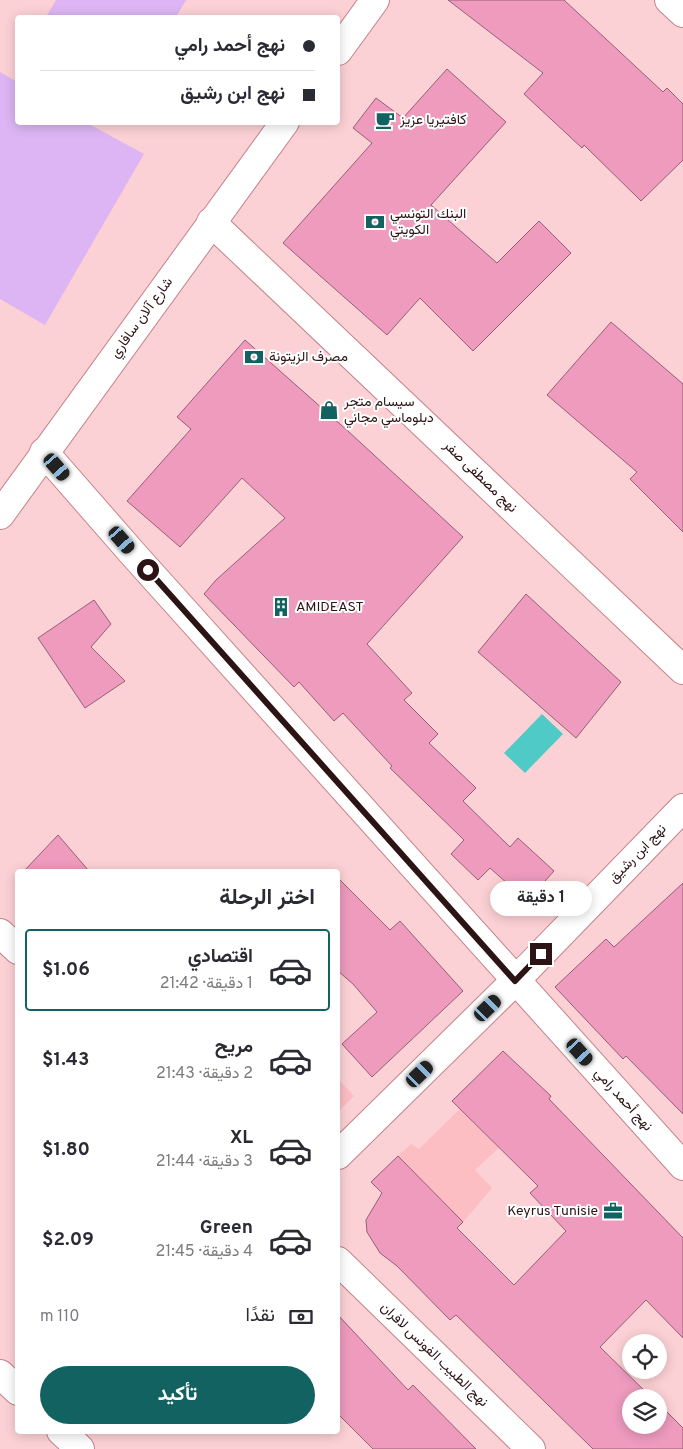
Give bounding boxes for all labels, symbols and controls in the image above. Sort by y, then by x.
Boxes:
text: نهج أحمد رامي [174,34,285,58]
text: نهج ابن رشيق [180,82,285,106]
cafe icon: كافتيريا عزيز [374,109,396,131]
place label: كافتيريا عزيز [399,112,467,129]
place label: البنك التونسي الكويتي [390,206,466,241]
bank icon: البنك التونسي الكويتي [364,211,386,233]
street label: شارع آلان سافاري [107,274,179,363]
bank icon: مصرف الزيتونة [243,346,265,368]
place label: مصرف الزيتونة [269,349,348,366]
place label: سيسام متجر دبلوماسي مجاني [343,394,434,429]
shop icon: سيسام متجر دبلوماسي مجاني [318,399,340,421]
street label: نهج مصطفى صفر [438,437,521,517]
car [41,451,72,483]
car [106,524,137,556]
route start [137,559,159,581]
building icon: AMIDEAST [270,596,292,618]
place label: AMIDEAST [296,599,364,616]
street label: نهج ابن رشيق [606,821,671,888]
callout: 1 دقيقة [490,882,592,916]
text: اختر الرحلة [219,885,315,912]
text: 1 دقيقة [517,888,565,908]
route end [530,943,552,965]
text: اقتصادي [188,945,253,969]
icon: car [268,948,313,993]
text: $1.06 [42,958,90,982]
text: 1 دقيقة · 21:42 [160,974,253,994]
car [471,992,504,1024]
text: مريح [215,1035,253,1059]
car [564,1036,595,1068]
icon: car [268,1038,313,1083]
text: $1.43 [42,1048,89,1072]
car [403,1058,436,1090]
text: 2 دقيقة · 21:43 [156,1064,253,1084]
street label: نهج أحمد رامي [589,1065,656,1136]
text: XL [230,1126,253,1150]
icon: car [268,1128,313,1173]
text: $1.80 [42,1138,90,1162]
text: 3 دقيقة · 21:44 [156,1152,253,1172]
office icon: Keyrus Tunisie [602,1200,624,1222]
place label: Keyrus Tunisie [507,1203,598,1220]
text: Green [200,1216,253,1240]
icon: car [268,1218,313,1263]
text: $2.09 [42,1228,94,1252]
text: 4 دقيقة · 21:45 [156,1242,253,1262]
street label: نهج الطبيب الفونس لافران [376,1299,492,1412]
icon: cash [287,1303,315,1331]
text: نقدًا [246,1304,275,1328]
text: 110 m [40,1307,80,1327]
map controls [622,1334,667,1434]
button: locate [622,1334,667,1379]
button: تأكيد [40,1366,315,1424]
button: layers [622,1389,667,1434]

